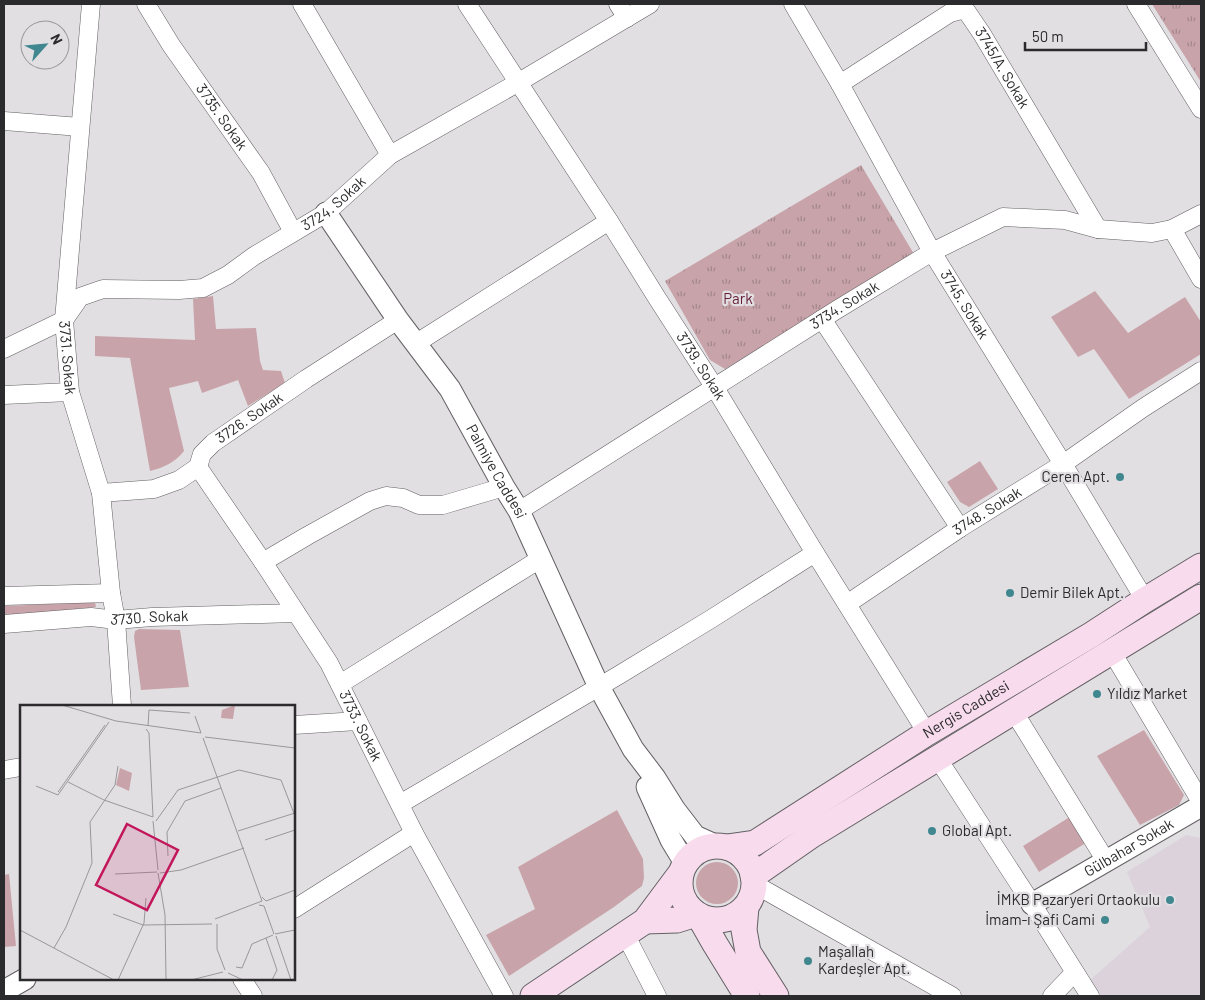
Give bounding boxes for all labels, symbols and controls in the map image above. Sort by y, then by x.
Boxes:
north arrow [20,20,70,70]
scale bar [1025,20,1146,52]
street label: 3745/A. Sokak [972,23,1034,112]
text: 50 m [1032,27,1064,45]
text: N [47,31,67,47]
street label: 3735. Sokak [193,80,252,153]
street label: 3724. Sokak [297,171,369,234]
street label: 3745. Sokak [937,266,994,342]
street label: 3734. Sokak [806,276,882,333]
park label: Park [723,289,753,307]
street label: 3731. Sokak [56,320,80,396]
street label: 3739. Sokak [673,328,730,403]
street label: 3726. Sokak [212,388,286,447]
street label: Palmiye Caddesi [463,421,531,521]
place label: Ceren Apt. [1041,467,1110,485]
marker: Ceren Apt. [1114,471,1126,483]
street label: 3748. Sokak [949,482,1025,539]
place label: Demir Bilek Apt. [1020,583,1124,601]
marker: Demir Bilek Apt. [1004,587,1016,599]
street label: 3730. Sokak [110,606,189,628]
street label: Nergis Caddesi [919,676,1012,742]
place label: Yıldız Market [1107,684,1188,702]
street label: 3733. Sokak [336,687,387,764]
marker: Yıldız Market [1091,688,1103,700]
inset map [20,705,295,980]
street label: Gülbahar Sokak [1080,814,1177,880]
place label: Global Apt. [942,821,1012,839]
marker: Global Apt. [926,825,938,837]
place label: İMKB Pazaryeri Ortaokulu [997,890,1160,908]
marker: İMKB Pazaryeri Ortaokulu [1164,894,1176,906]
place label: İmam-ı Şafi Cami [985,910,1095,928]
marker: İmam-ı Şafi Cami [1099,914,1111,926]
place label: Maşallah Kardeşler Apt. [818,942,910,977]
marker: Maşallah Kardeşler Apt. [802,955,814,967]

